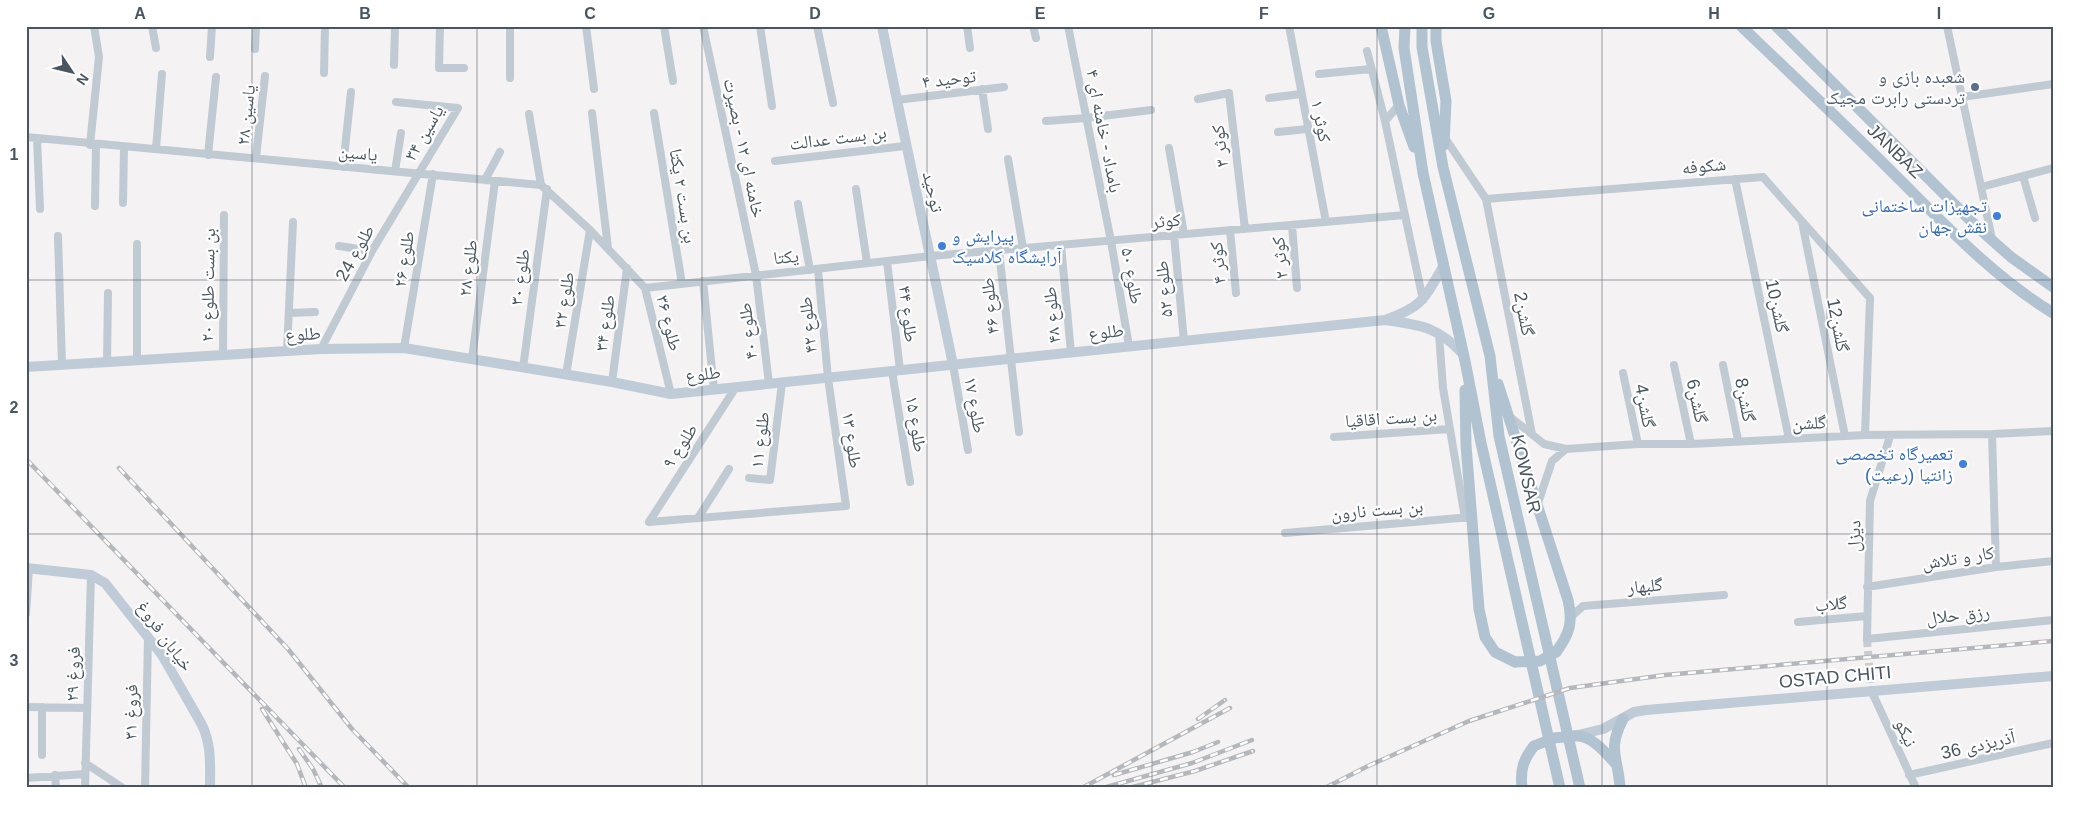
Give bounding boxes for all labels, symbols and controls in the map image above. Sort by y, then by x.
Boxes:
text: A [134,5,146,22]
text: B [359,5,371,22]
text: C [584,5,596,22]
text: D [809,5,821,22]
text: E [1035,5,1046,22]
text: F [1259,5,1269,22]
text: G [1483,5,1495,22]
text: H [1708,5,1720,22]
text: I [1937,5,1941,22]
north arrow [48,48,98,98]
street label: توحید ۴ [921,66,977,93]
place label: شعبده بازی و تردستی رابرت مجیک [1825,67,1965,109]
street label: بامداد - خامنه ای ۴ [1081,68,1126,195]
text: N [73,71,92,88]
street label: خامنه ای ۱۲ - بصیرت [718,77,769,220]
marker: شعبده بازی و تردستی رابرت مجیک [1969,81,1981,93]
street label: یاسین ۲۸ [233,84,260,146]
street label: کوثر ۱ [1307,98,1335,144]
street label: یاسین ۳۴ [400,102,449,165]
street label: JANBAZ [1863,120,1927,182]
street label: بن بست عدالت [788,122,888,155]
street label: کوثر ۳ [1208,123,1232,168]
street label: یاسین [337,141,379,166]
text: 1 [10,146,19,163]
street label: بن بست ۲ یکتا [665,147,700,245]
street label: شکوفه [1681,154,1727,178]
street label: توحید [918,170,947,214]
place label: تجهیزات ساختمانی نقش جهان [1861,196,1987,238]
street label: کوثر [1150,210,1182,232]
marker: تجهیزات ساختمانی نقش جهان [1991,210,2003,222]
street label: طلوع 24 [332,222,379,285]
place label: پیرایش و آرایشگاه کلاسیک [952,226,1062,267]
street label: بن بست طلوع ۲۰ [197,228,220,342]
street label: طلوع ۲۶ [390,229,419,289]
street label: کوثر ۲ [1268,235,1292,280]
street label: طلوع ۲۸ [455,239,482,298]
marker: پیرایش و آرایشگاه کلاسیک [936,240,948,252]
street label: کوثر ۴ [1206,240,1230,285]
street label: یکتا [772,246,800,269]
street label: طلوع ۵۰ [1116,246,1147,306]
street label: طلوع ۳۰ [506,248,535,307]
street label: طلوع ۵۲ [1152,260,1177,318]
street label: طلوع ۳۲ [550,270,579,330]
street label: طلوع ۴۶ [977,277,1004,335]
street label: گلشن10 [1761,277,1793,335]
street label: طلوع ۴۴ [894,285,921,344]
street label: طلوع ۴۸ [1040,286,1065,344]
street label: گلشن2 [1509,290,1538,338]
street label: طلوع ۳۶ [651,293,686,353]
street label: طلوع ۳۴ [591,294,620,353]
street label: طلوع ۴۲ [795,296,822,354]
street label: گلشن12 [1822,296,1853,354]
street label: طلوع ۴۰ [735,301,762,360]
street label: طلوع [1087,320,1125,345]
street label: طلوع [285,323,321,346]
street label: طلوع [684,362,722,387]
street label: طلوع ۱۷ [959,375,990,435]
street label: گلشن8 [1730,376,1759,424]
street label: گلشن6 [1682,377,1712,425]
street label: گلشن4 [1630,382,1659,430]
street label: طلوع ۱۵ [901,394,930,454]
text: 2 [10,399,19,416]
street label: بن بست اقاقیا [1344,405,1438,432]
street label: طلوع ۱۱ [747,411,774,470]
street label: طلوع ۱۳ [837,411,866,470]
street label: گلشن [1791,412,1827,435]
street label: طلوع ۹ [658,420,702,472]
street label: KOWSAR [1507,433,1545,515]
place label: تعمیرگاه تخصصی زانتیا (رعیت) [1835,444,1953,485]
marker: تعمیرگاه تخصصی زانتیا (رعیت) [1957,458,1969,470]
street label: بن بست نارون [1330,496,1424,525]
street label: دیزل [1843,520,1866,552]
street label: کار و تلاش [1920,542,1996,575]
street label: گلبهار [1625,574,1664,598]
street label: گلاب [1814,593,1849,616]
street label: خیابان فروغ [132,597,197,676]
street label: رزق حلال [1925,602,1991,629]
street label: فروغ ۲۹ [62,646,85,702]
text: 3 [10,652,19,669]
street label: OSTAD CHITI [1778,662,1892,692]
street label: فروغ ۳۱ [121,684,142,740]
street label: نیکو [1891,716,1921,750]
street label: آذریزدی 36 [1939,727,2018,764]

